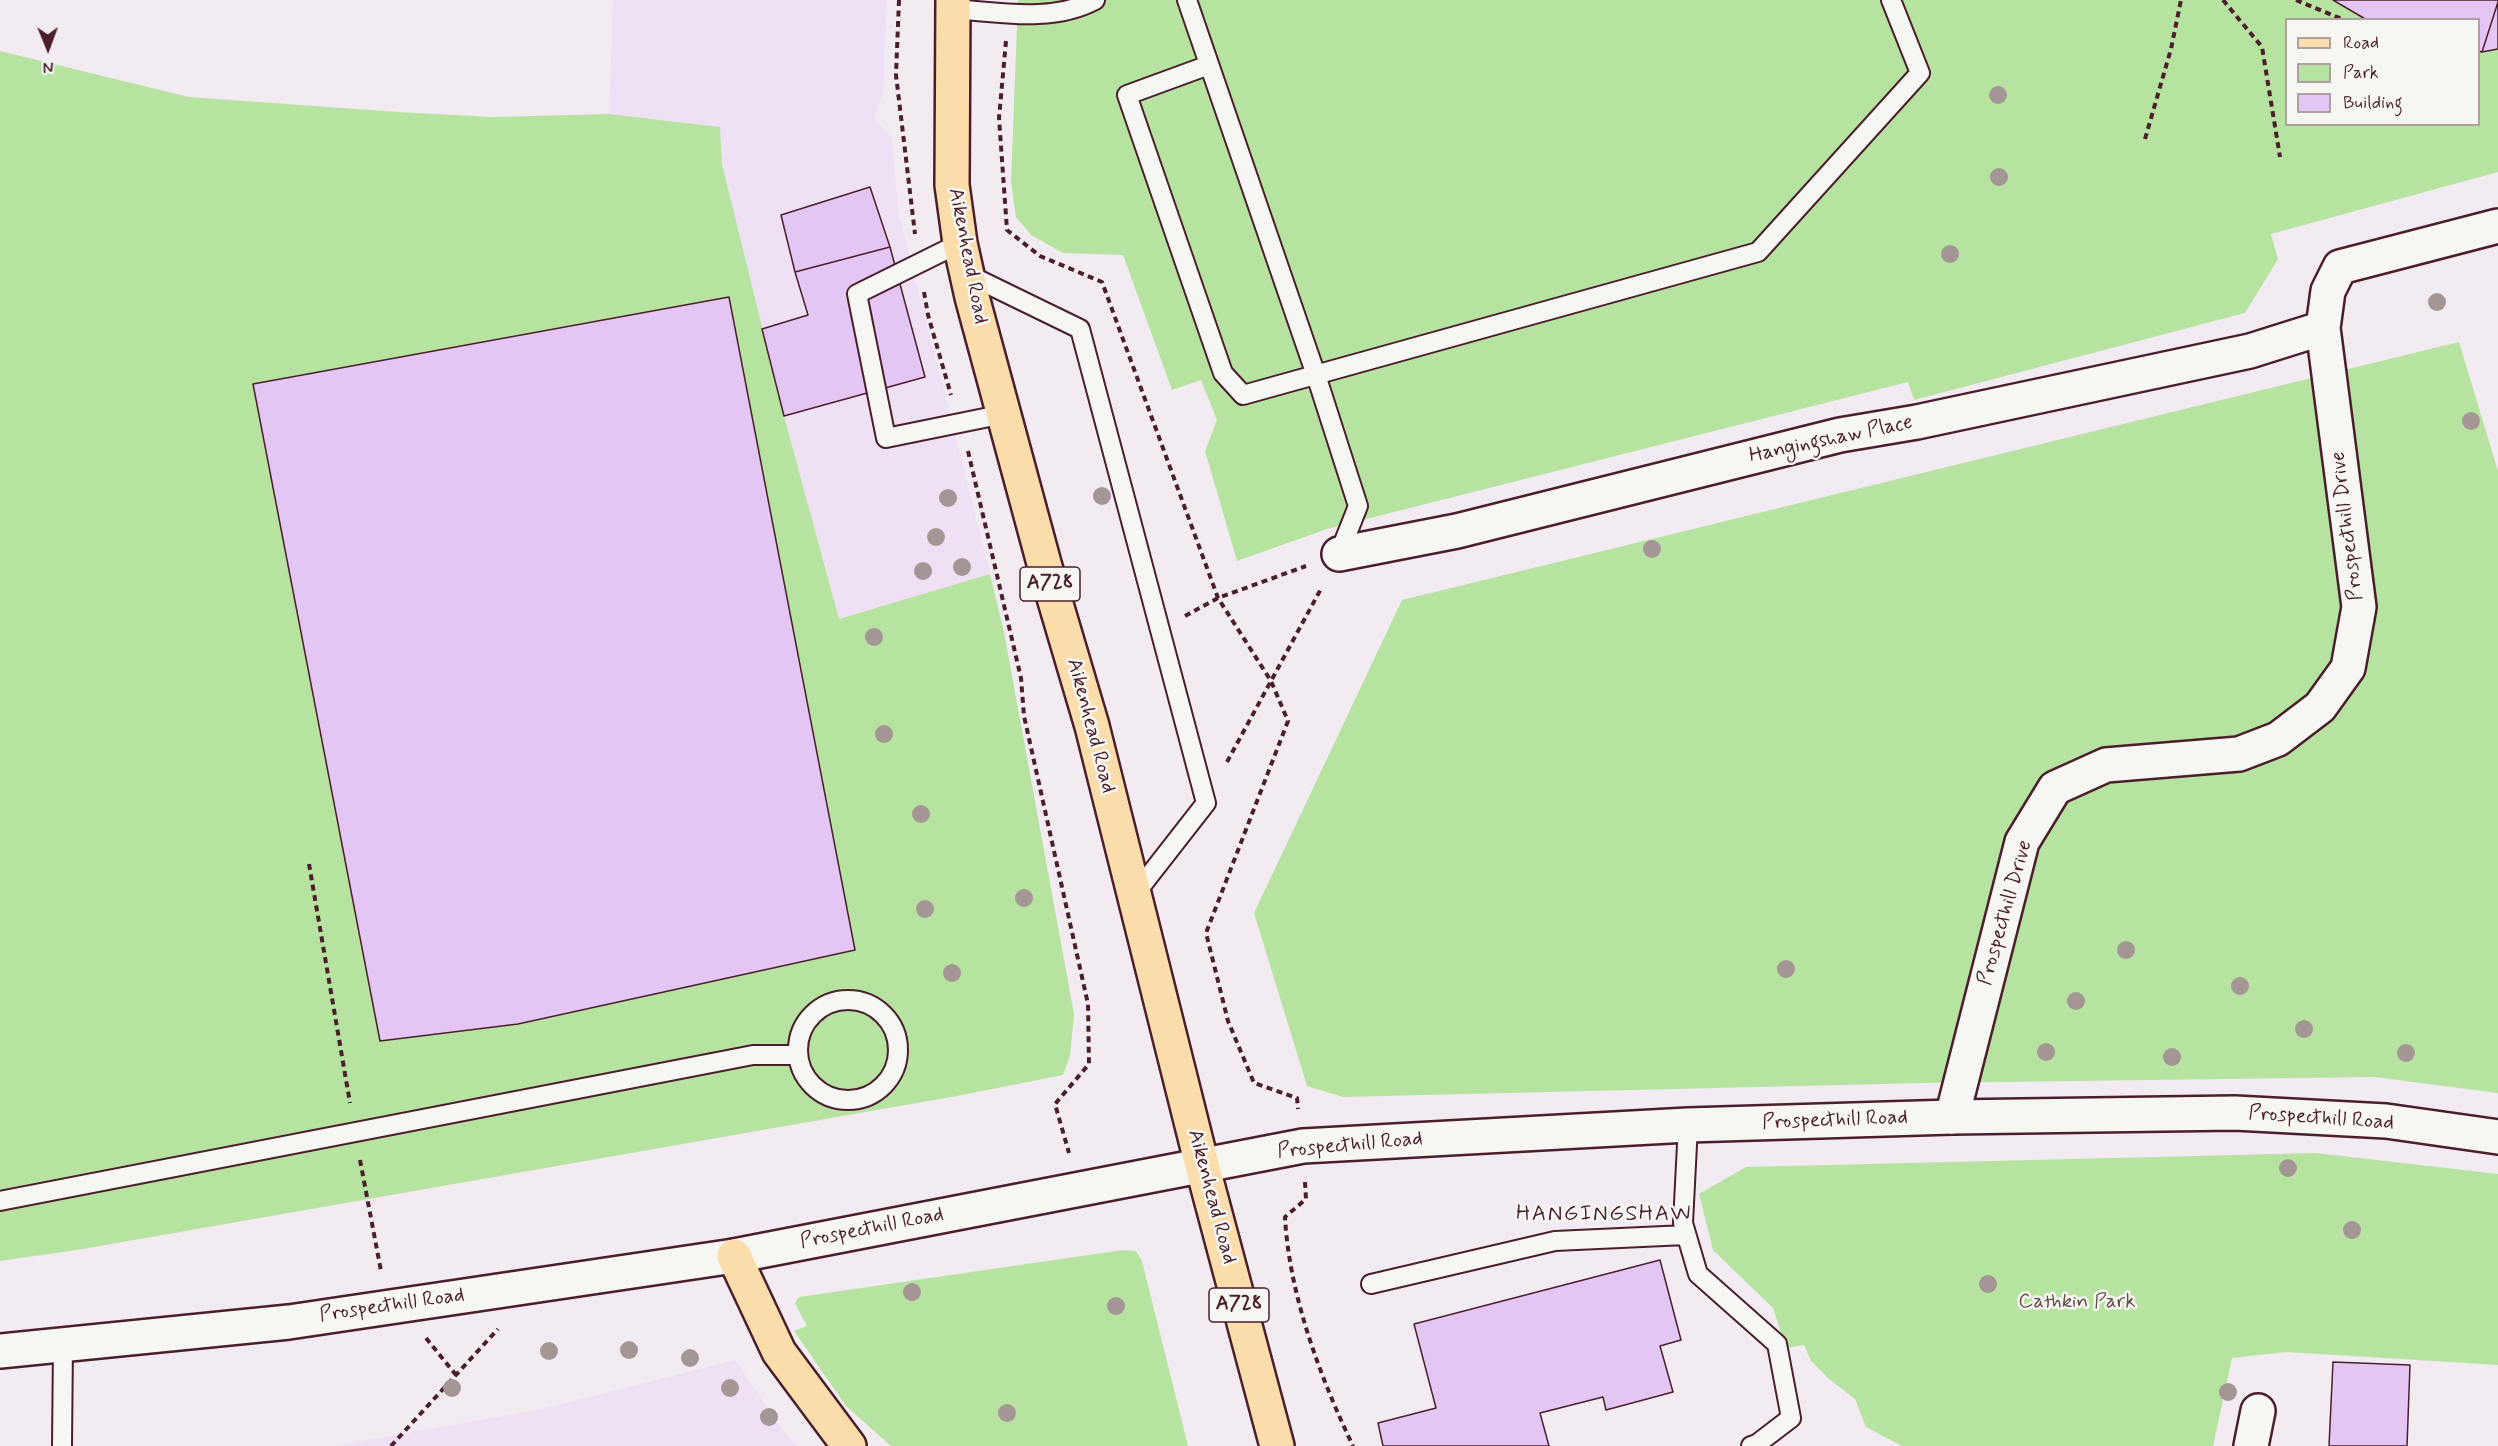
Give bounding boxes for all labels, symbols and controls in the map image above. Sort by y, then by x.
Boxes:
north arrow [18,18,78,78]
legend [2285,18,2480,126]
text: Road [2343,31,2379,55]
text: N [43,56,54,77]
text: Park [2343,61,2379,85]
text: Building [2343,91,2403,115]
street label: Aikenhead Road [941,186,993,326]
street label: Hangingshaw Place [1747,410,1915,470]
street label: Prospecthill Drive [2326,450,2370,602]
road number: A728 [1020,567,1080,601]
street label: Aikenhead Road [1060,656,1120,796]
street label: Prospecthill Drive [1973,837,2039,989]
street label: Prospecthill Road [2247,1101,2395,1137]
street label: Prospecthill Road [1762,1106,1908,1136]
street label: Aikenhead Road [1181,1127,1241,1267]
street label: Prospecthill Road [1276,1127,1424,1165]
district label: HANGINGSHAW [1516,1202,1692,1228]
street label: Prospecthill Road [798,1203,946,1255]
street label: Prospecthill Road [318,1283,466,1329]
road number: A728 [1209,1288,1269,1322]
park label: Cathkin Park [2018,1290,2136,1316]

